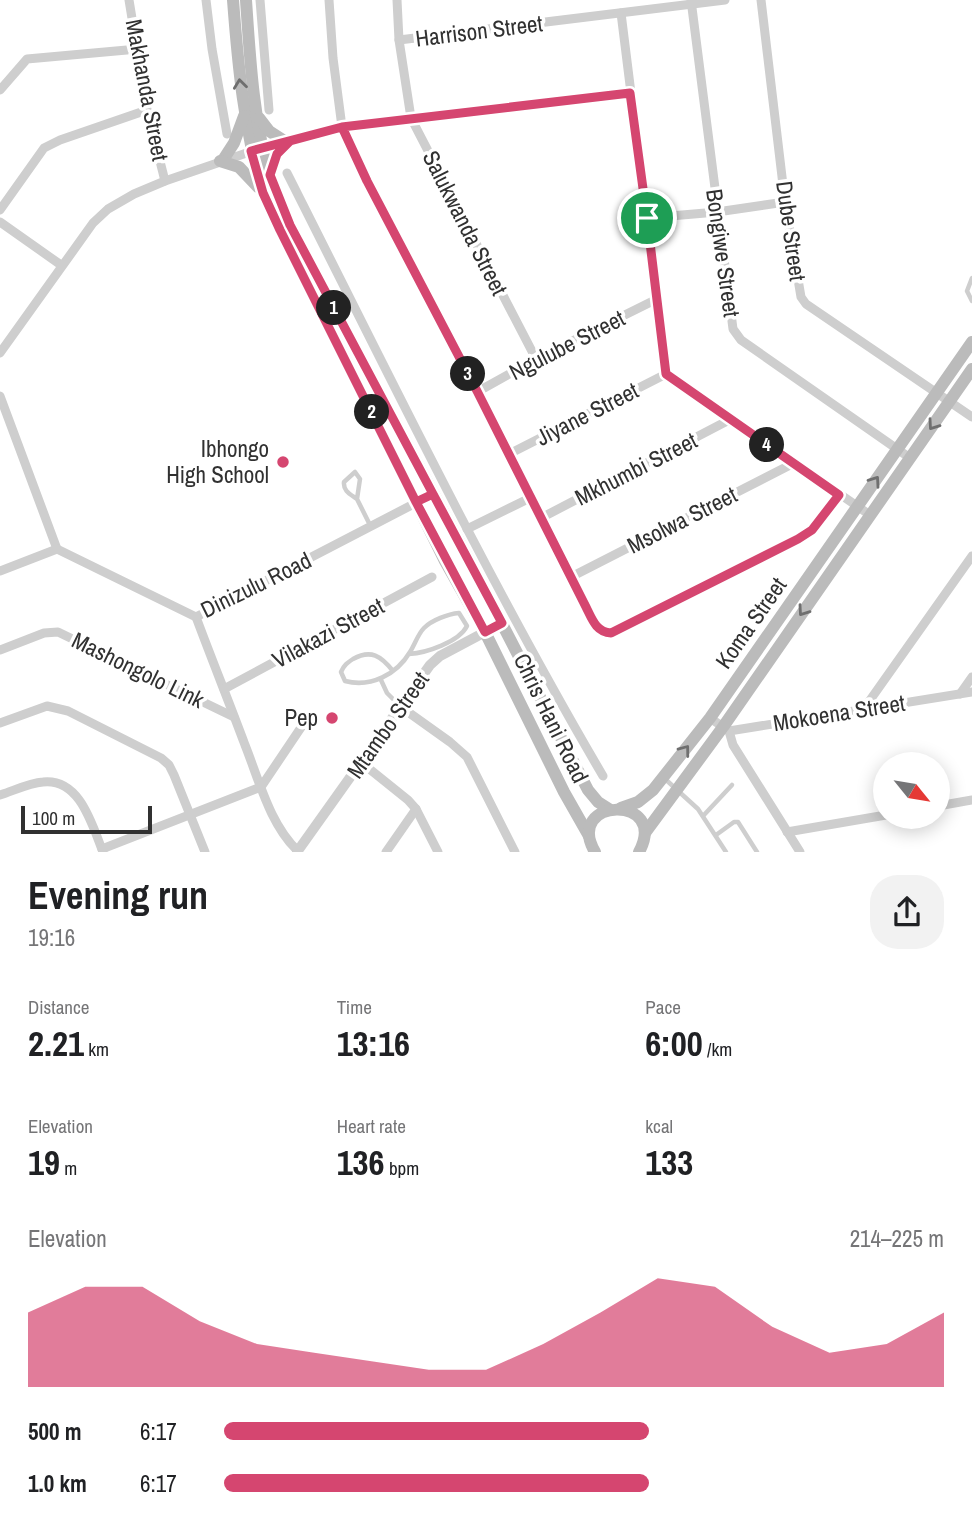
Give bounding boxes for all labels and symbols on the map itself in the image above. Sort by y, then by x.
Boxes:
street label: Harrison Street [414,7,544,54]
street label: Makhanda Street [119,16,176,163]
one-way arrow [233,78,248,90]
street label: Salukwanda Street [416,145,515,300]
street label: Dube Street [769,179,814,283]
street label: Bongiwe Street [699,187,748,319]
pin [617,188,677,248]
pin: 1 [316,290,352,326]
street label: Ngulube Street [504,302,630,387]
pin: 3 [450,356,486,392]
street label: Jiyane Street [530,375,643,453]
pin: 2 [354,394,390,430]
one-way arrow [929,417,941,430]
street label: Mkhumbi Street [569,425,702,513]
pin: 4 [750,428,784,462]
place label: Ibhongo High School [166,433,269,490]
marker: Ibhongo High School [275,454,291,470]
one-way arrow [867,476,879,489]
street label: Msolwa Street [621,479,742,560]
street label: Dinizulu Road [195,544,316,625]
street label: Koma Street [708,571,793,675]
street label: Vilakazi Street [266,590,389,675]
one-way arrow [799,603,811,616]
street label: Mashongolo Link [67,624,210,715]
street label: Chris Hani Road [507,648,596,788]
street label: Mtambo Street [339,665,436,784]
street label: Mokoena Street [771,687,907,738]
place label: Pep [284,702,318,733]
marker: Pep [324,710,340,726]
one-way arrow [677,745,690,757]
north arrow [873,752,950,830]
scale bar [21,803,152,835]

